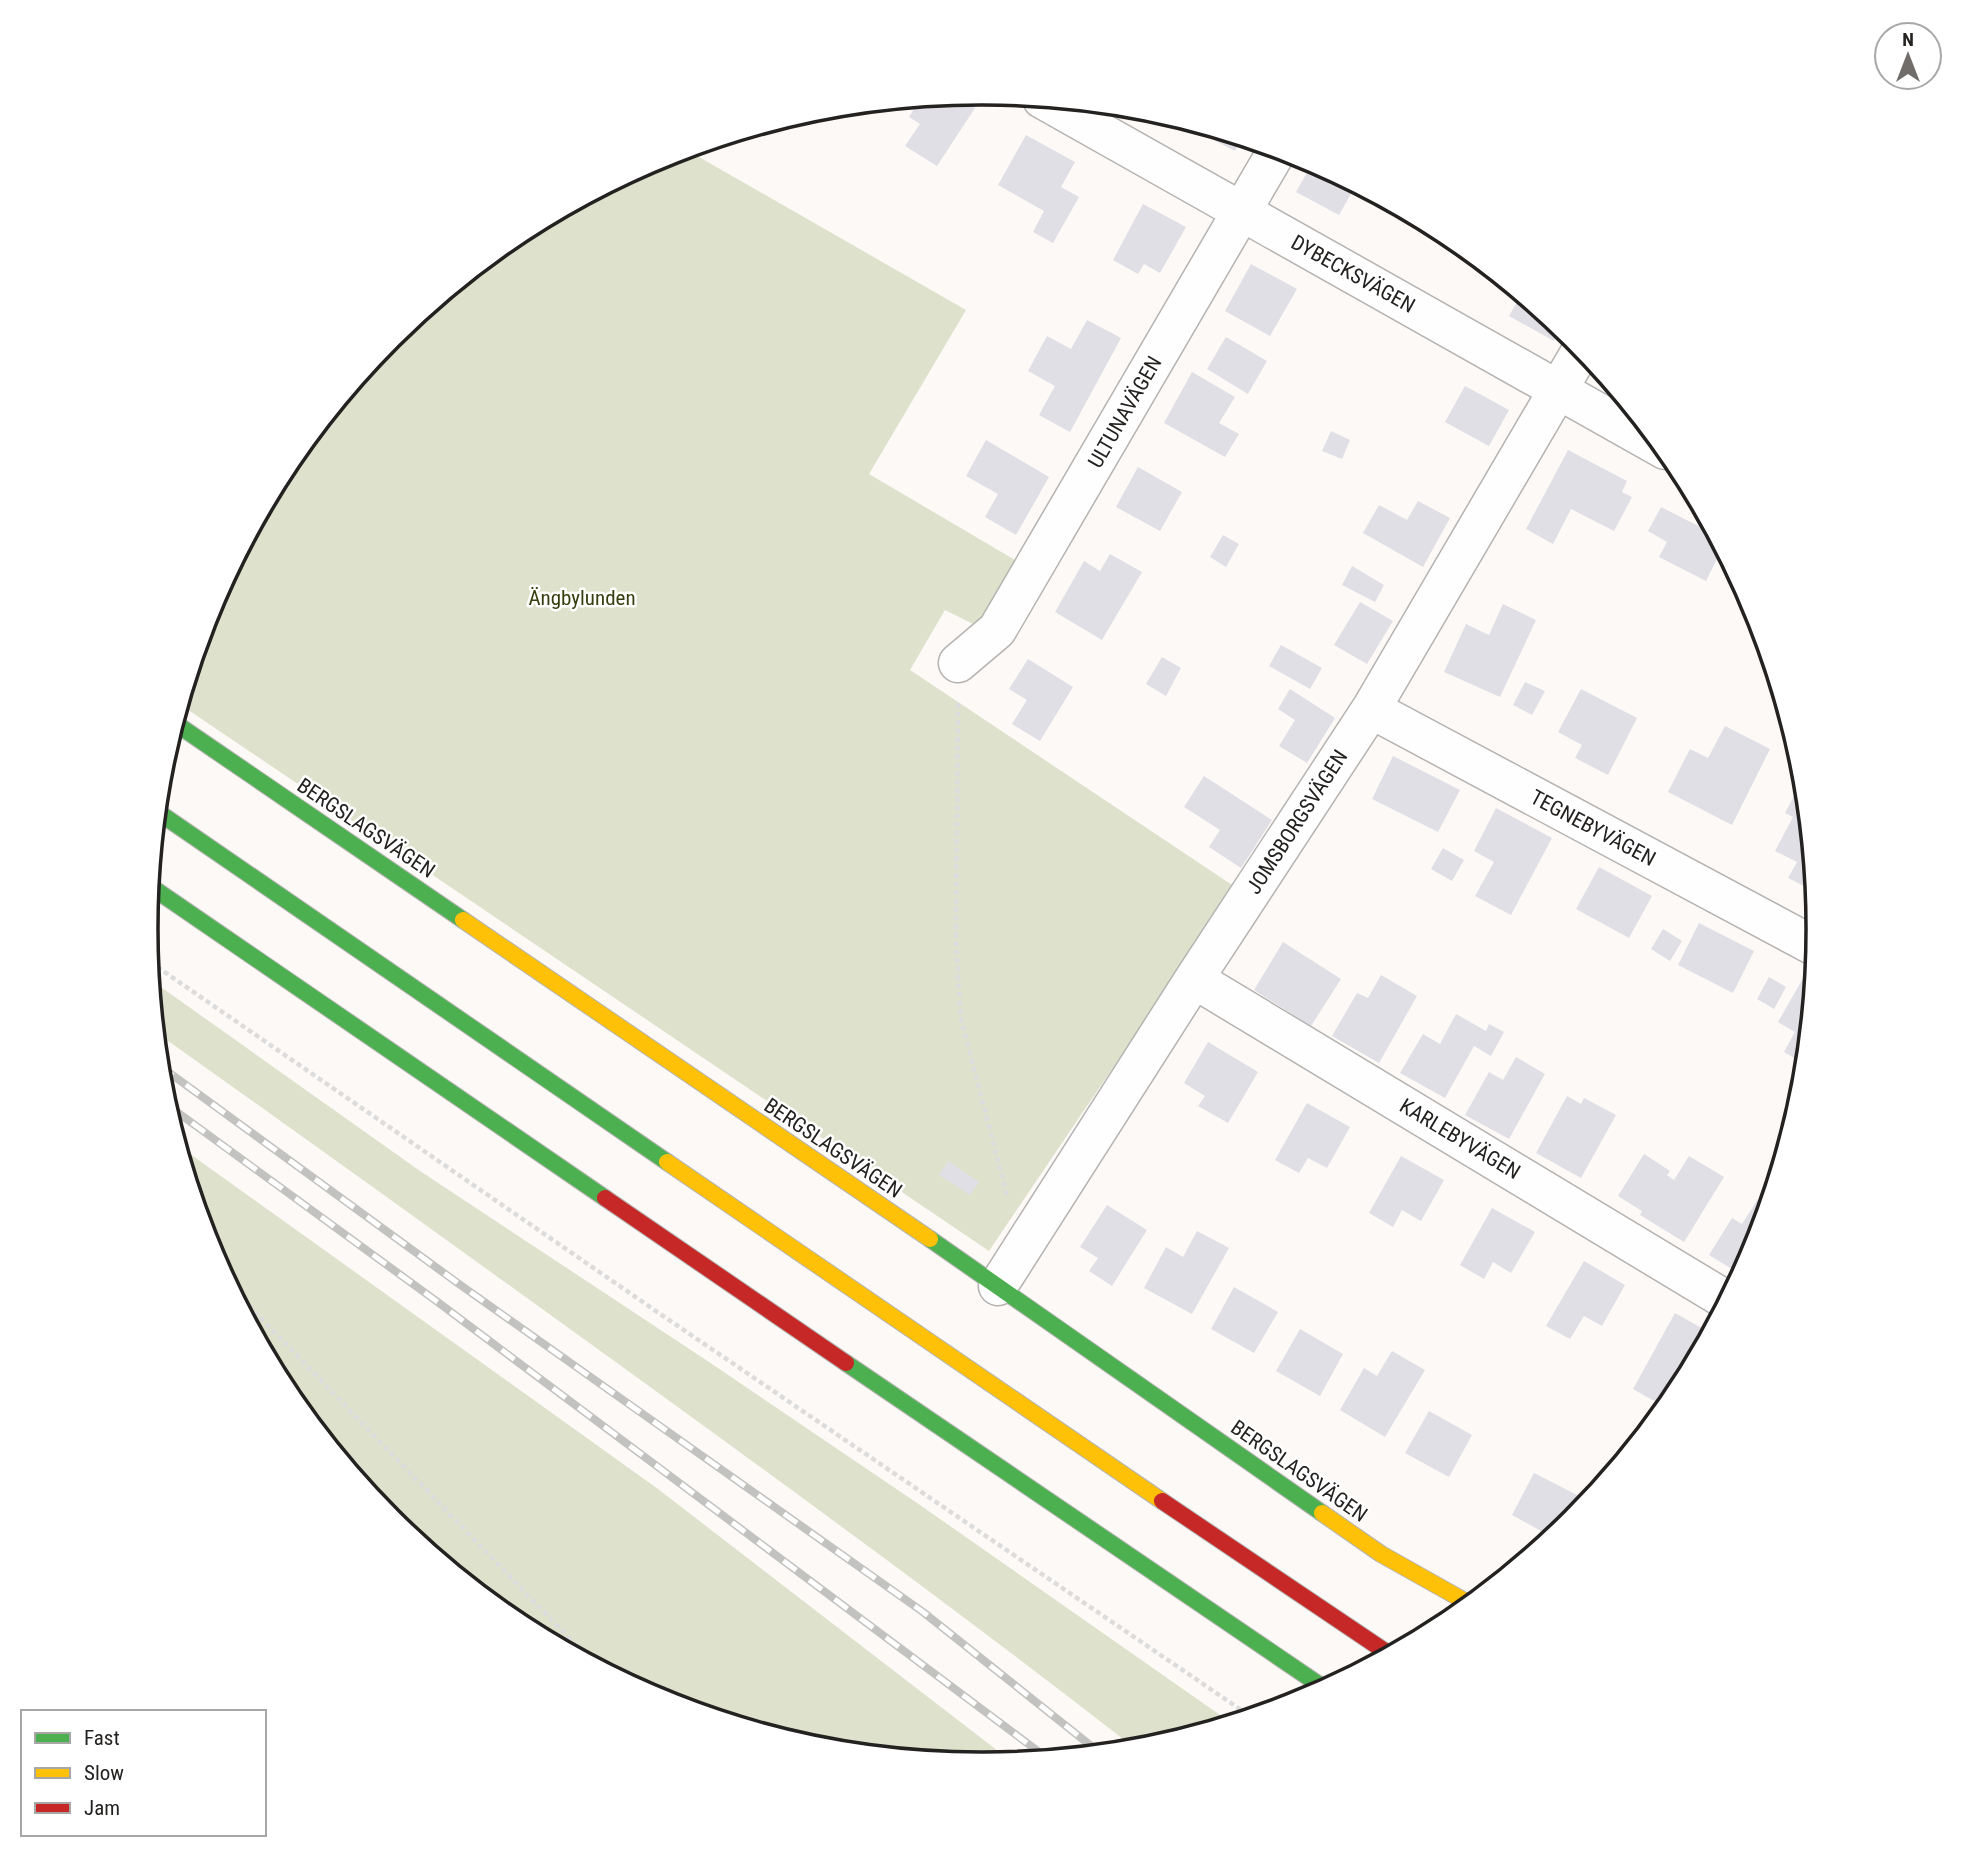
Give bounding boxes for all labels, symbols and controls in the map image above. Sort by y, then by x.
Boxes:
north arrow [1873,21,1943,91]
text: N [1902,28,1914,51]
street label: DYBECKSVÄGEN [1287,230,1419,318]
street label: ULTUNAVÄGEN [1083,352,1167,472]
park label: Ängbylunden [528,586,636,610]
street label: JOMSBORGSVÄGEN [1241,745,1353,899]
street label: BERGSLAGSVÄGEN [293,773,439,883]
street label: TEGNEBYVÄGEN [1526,785,1660,871]
street label: BERGSLAGSVÄGEN [760,1093,906,1203]
street label: KARLEBYVÄGEN [1395,1094,1525,1184]
street label: BERGSLAGSVÄGEN [1226,1415,1372,1527]
legend [21,1710,266,1836]
text: Fast [84,1726,120,1750]
text: Slow [84,1761,124,1785]
text: Jam [84,1796,120,1820]

